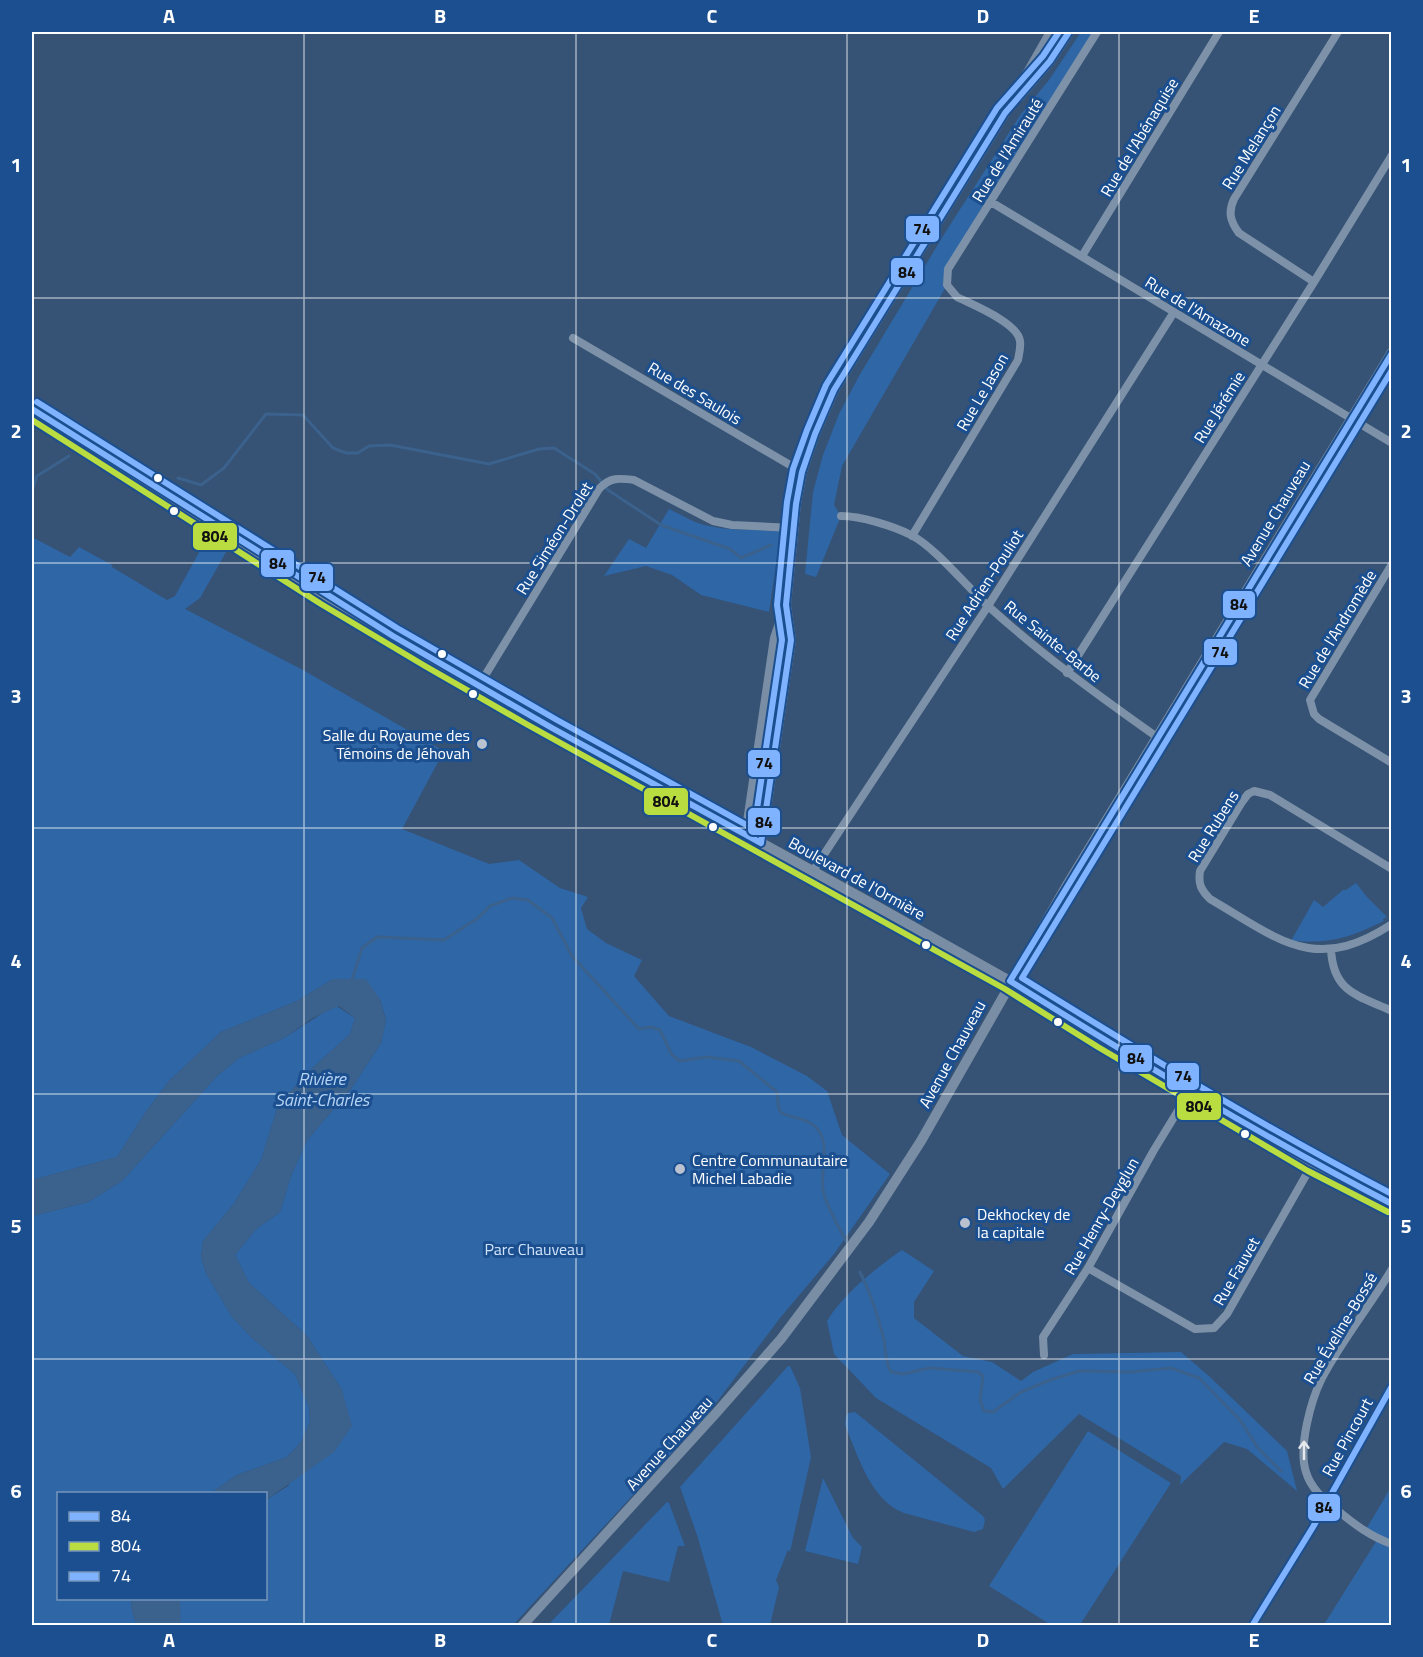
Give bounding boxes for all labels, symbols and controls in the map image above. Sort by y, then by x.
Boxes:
text: A [163,0,175,31]
text: B [434,0,446,31]
text: C [707,0,718,31]
text: D [977,0,989,31]
text: E [1248,0,1260,31]
street label: Rue de l'Abénaquise [1094,73,1184,201]
street label: Rue de l'Amirauté [965,93,1049,207]
street label: Rue Melançon [1215,100,1287,194]
text: 1 [10,149,22,180]
text: 1 [1400,149,1412,180]
line badge: 74 [905,215,940,243]
text: 74 [913,217,931,241]
line badge: 84 [890,257,924,286]
text: 84 [898,260,916,284]
street label: Rue de l'Amazone [1141,270,1255,352]
street label: Rue Le Jason [950,349,1014,435]
street label: Rue des Saulois [644,355,746,431]
street label: Rue Jérémie [1187,366,1251,448]
text: 2 [10,415,22,446]
text: 2 [1400,415,1412,446]
street label: Avenue Chauveau [1234,456,1316,570]
unlabelled marker [152,472,164,484]
street label: Rue Siméon-Drolet [510,477,599,599]
unlabelled marker [168,505,180,517]
line badge: 804 [192,522,238,551]
text: 804 [202,524,228,548]
street label: Rue Adrien-Pouliot [939,524,1029,645]
line badge: 84 [260,549,295,578]
text: 84 [269,551,287,575]
line badge: 74 [300,563,334,592]
text: 74 [308,565,326,589]
street label: Rue de l'Andromède [1292,565,1382,693]
line badge: 84 [1222,590,1256,619]
text: 84 [1230,592,1248,616]
street label: Rue Sainte-Barbe [999,594,1107,688]
line badge: 74 [1203,638,1238,666]
text: 74 [1211,640,1229,664]
unlabelled marker [436,648,448,660]
text: 3 [10,680,22,711]
text: 3 [1400,680,1412,711]
unlabelled marker [467,688,479,700]
place label: Salle du Royaume des Témoins de Jéhovah [323,723,470,765]
marker: Salle du Royaume des Témoins de Jéhovah [475,737,489,751]
line badge: 74 [747,749,781,778]
text: 74 [755,751,773,775]
street label: Rue Rubens [1181,785,1245,867]
line badge: 804 [643,787,689,816]
text: 804 [653,789,679,813]
line badge: 84 [747,807,781,836]
text: 84 [755,810,773,834]
unlabelled marker [707,821,719,833]
street label: Boulevard de l'Ormière [784,830,930,926]
unlabelled marker [920,939,932,951]
text: 4 [10,945,22,976]
text: 4 [1400,945,1412,976]
street label: Avenue Chauveau [913,996,991,1112]
unlabelled marker [1052,1016,1064,1028]
line badge: 84 [1119,1044,1153,1073]
text: 84 [1127,1046,1145,1070]
line badge: 74 [1166,1062,1200,1091]
text: 74 [1174,1064,1192,1088]
water label: Rivière Saint-Charles [275,1065,370,1113]
line badge: 804 [1176,1092,1222,1121]
text: 804 [1186,1094,1212,1118]
unlabelled marker [1239,1128,1251,1140]
place label: Centre Communautaire Michel Labadie [692,1148,848,1190]
street label: Rue Henry-Deyglun [1058,1153,1144,1279]
marker: Centre Communautaire Michel Labadie [673,1162,687,1176]
place label: Dekhockey de la capitale [977,1202,1070,1244]
text: 5 [10,1210,22,1241]
text: 5 [1400,1210,1412,1241]
marker: Dekhockey de la capitale [958,1216,972,1230]
street label: Rue Fauvet [1207,1232,1265,1310]
park label: Parc Chauveau [484,1237,584,1261]
street label: Rue Éveline-Bossé [1297,1268,1383,1388]
street label: Avenue Chauveau [620,1391,718,1495]
street label: Rue Pincourt [1316,1393,1379,1481]
one-way arrow [1298,1440,1310,1460]
text: 6 [10,1475,22,1506]
text: 6 [1400,1475,1412,1506]
legend [57,1492,267,1600]
line badge: 84 [1307,1493,1341,1522]
text: 84 [1315,1495,1333,1519]
text: 84 [111,1502,131,1529]
text: 804 [111,1532,141,1559]
text: 74 [111,1562,131,1589]
text: A [163,1624,175,1655]
text: B [434,1624,446,1655]
text: C [707,1624,718,1655]
text: D [977,1624,989,1655]
text: E [1248,1624,1260,1655]

